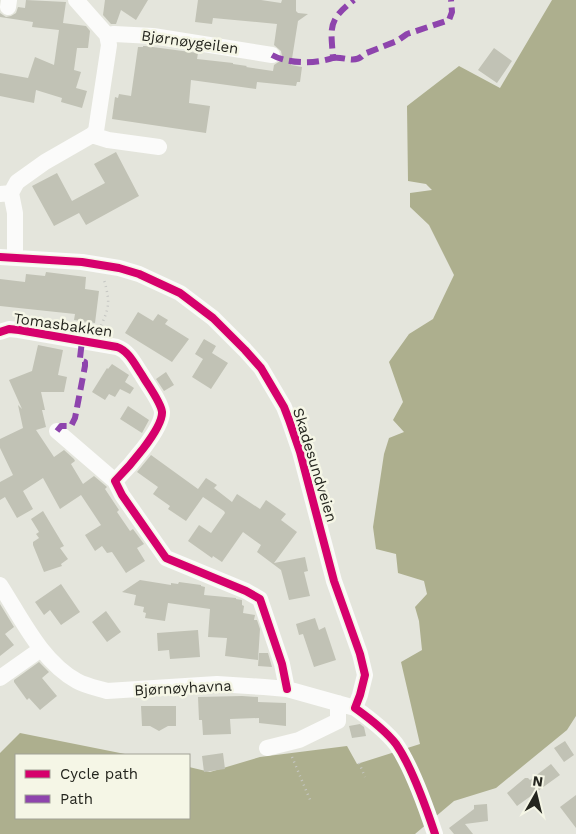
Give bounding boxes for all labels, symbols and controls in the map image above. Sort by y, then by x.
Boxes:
street label: Bjørnøygeilen [140,26,240,58]
street label: Tomasbakken [12,309,114,341]
street label: Skadesundveien [289,406,341,524]
street label: Bjørnøyhavna [134,676,233,700]
legend [15,754,190,819]
text: Cycle path [60,765,138,783]
north arrow [511,769,561,819]
text: N [532,772,544,790]
text: Path [60,790,93,808]

